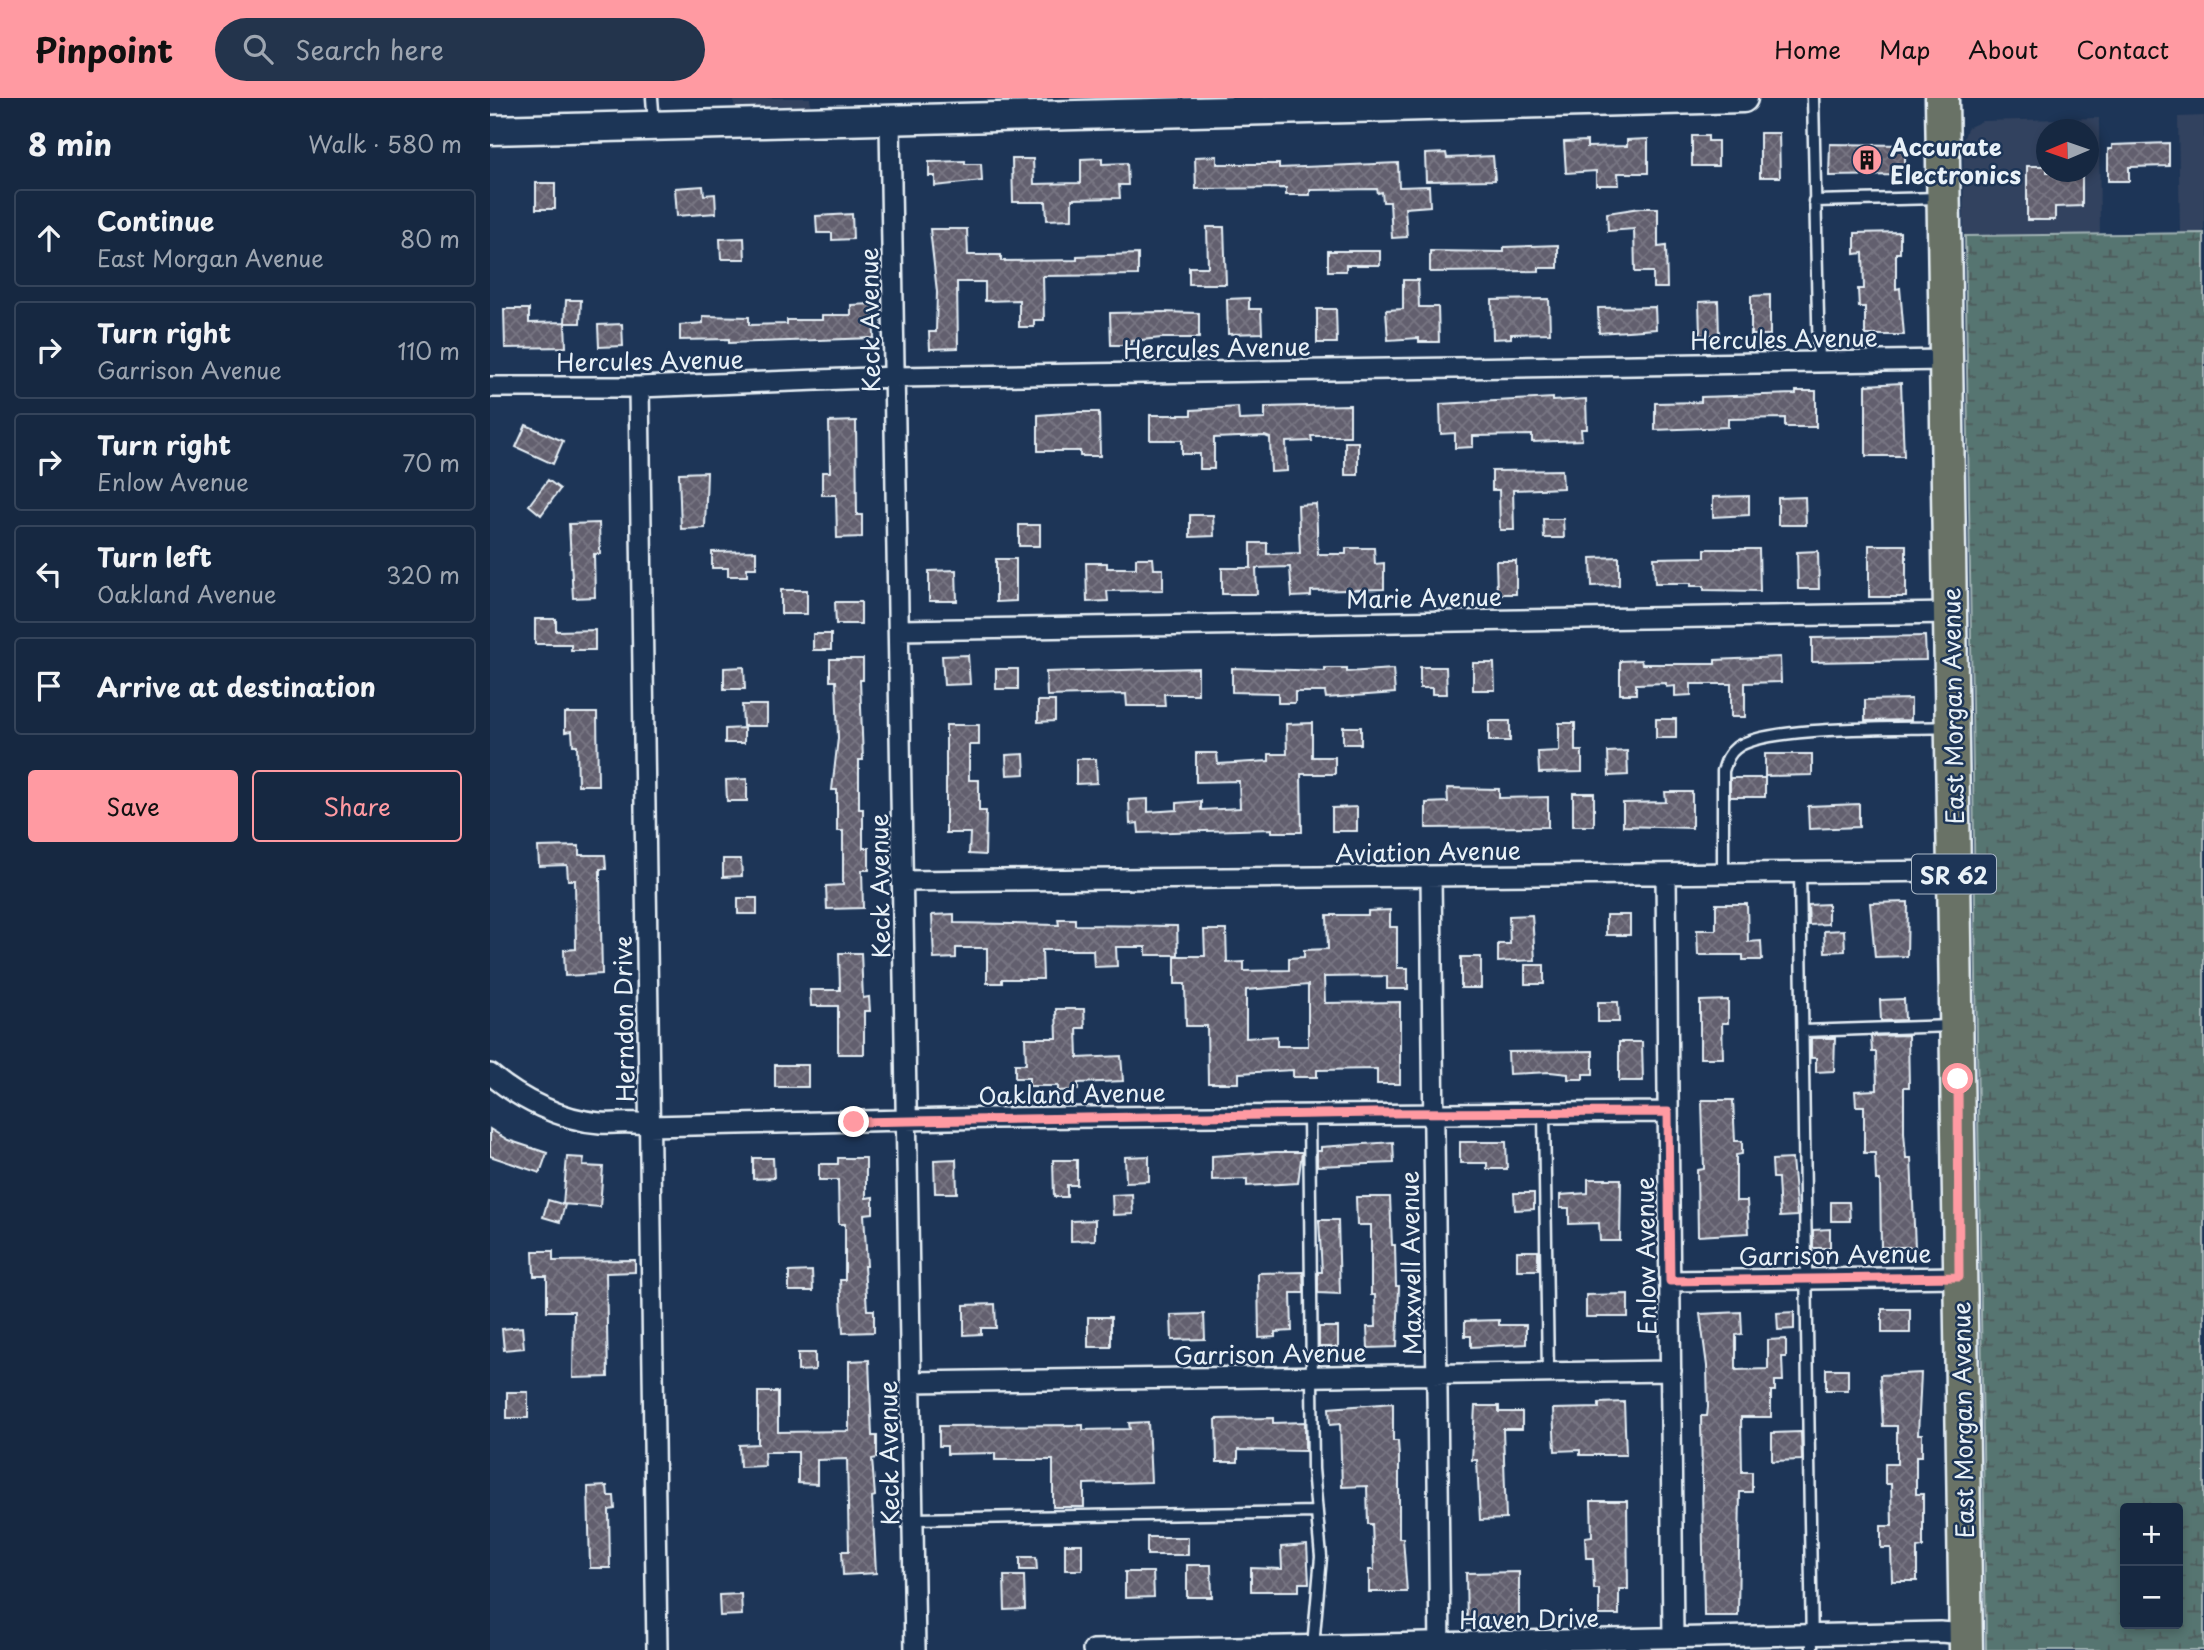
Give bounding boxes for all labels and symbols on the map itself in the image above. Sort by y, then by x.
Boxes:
north arrow [2036,119,2099,182]
place label: Accurate Electronics [1889,128,2022,192]
building icon: Accurate Electronics [1850,143,1884,177]
street label: Keck Avenue [850,247,888,393]
street label: Hercules Avenue [1690,318,1878,358]
street label: Hercules Avenue [1123,327,1311,367]
street label: Hercules Avenue [556,340,744,380]
street label: Marie Avenue [1346,578,1502,616]
street label: East Morgan Avenue [1932,587,1972,825]
street label: Keck Avenue [860,813,898,959]
street label: Aviation Avenue [1335,831,1521,871]
road number: SR 62 [1912,854,1996,894]
street label: Herndon Drive [604,935,642,1103]
route start [1942,1063,1973,1094]
street label: Oakland Avenue [978,1073,1166,1113]
route end [838,1106,869,1137]
street label: Maxwell Avenue [1390,1170,1430,1356]
street label: Enlow Avenue [1626,1176,1664,1336]
street label: Garrison Avenue [1738,1234,1932,1274]
street label: East Morgan Avenue [1942,1301,1982,1539]
street label: Garrison Avenue [1173,1333,1367,1373]
street label: Keck Avenue [869,1380,907,1526]
street label: Haven Drive [1459,1599,1599,1637]

